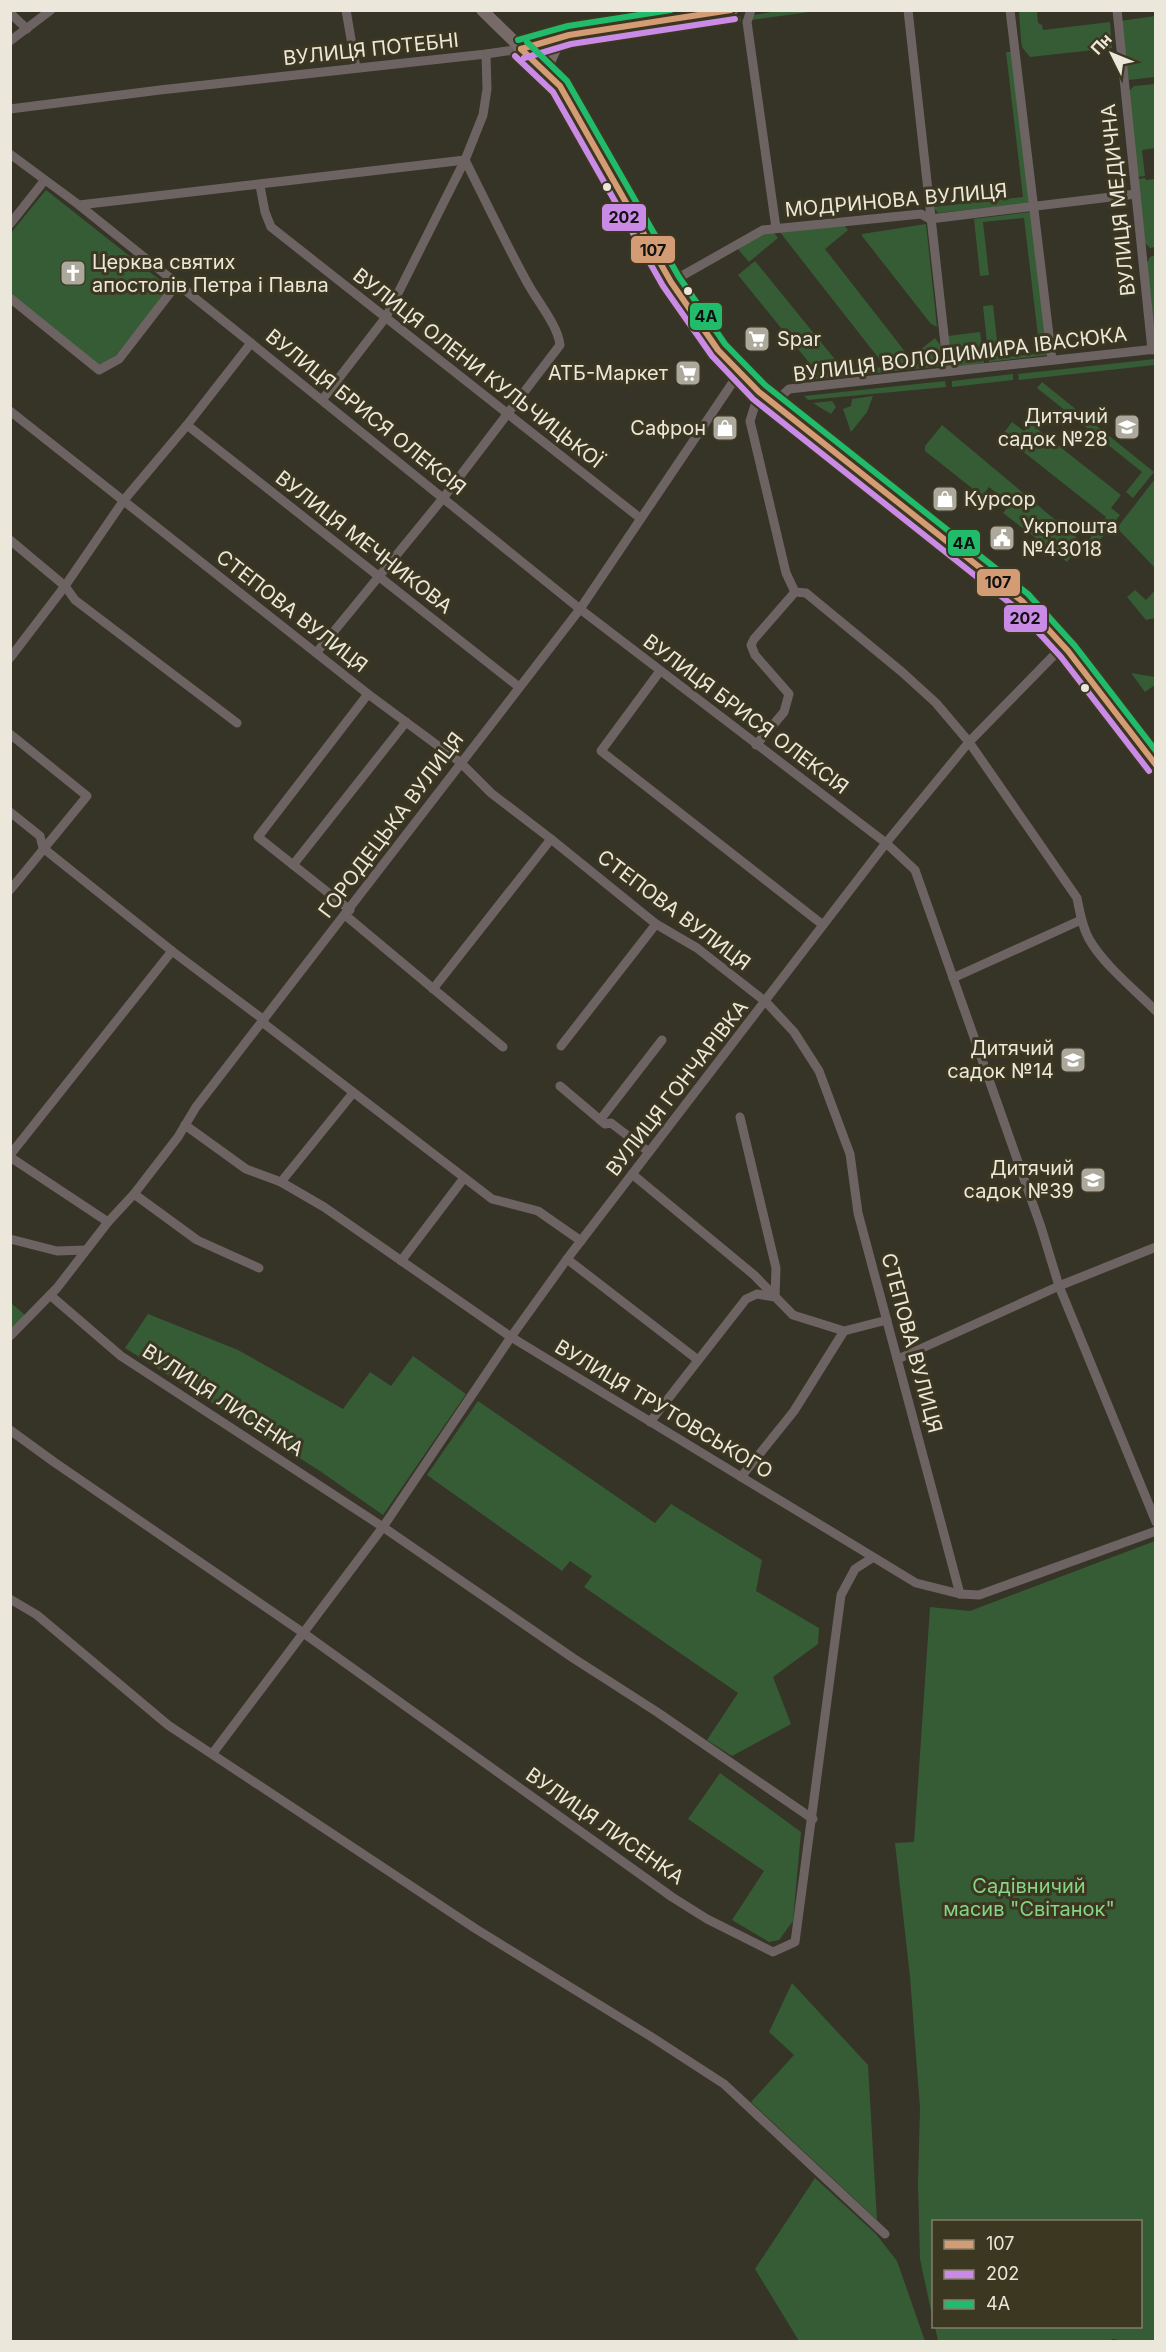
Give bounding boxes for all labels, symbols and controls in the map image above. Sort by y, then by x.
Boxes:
north arrow [1082,24,1142,84]
street label: ВУЛИЦЯ ПОТЕБНІ [282,28,460,70]
text: Пн [1086,29,1116,59]
street label: ВУЛИЦЯ МЕДИЧНА [1096,103,1140,297]
street label: МОДРИНОВА ВУЛИЦЯ [784,178,1008,222]
unlabelled marker [601,181,613,193]
line badge: 202 [601,203,647,232]
text: 202 [609,207,639,227]
line badge: 107 [630,235,676,264]
text: 107 [640,240,666,260]
place label: Церква святих апостолів Петра і Павла [92,250,329,297]
church icon: Церква святих апостолів Петра і Павла [58,258,88,288]
street label: ВУЛИЦЯ ОЛЕНИ КУЛЬЧИЦЬКОЇ [348,263,608,473]
unlabelled marker [682,285,694,297]
line badge: 4А [689,302,723,331]
text: 4А [695,306,717,326]
street label: ВУЛИЦЯ ВОЛОДИМИРА ІВАСЮКА [792,322,1129,386]
street label: ВУЛИЦЯ БРИСЯ ОЛЕКСІЯ [261,324,471,500]
supermarket icon: Spar [742,324,772,354]
place label: Spar [777,327,822,351]
supermarket icon: АТБ-Маркет [673,358,703,388]
place label: АТБ-Маркет [548,361,669,385]
place label: Дитячий садок №28 [998,404,1108,451]
school or university icon: Дитячий садок №28 [1112,412,1142,442]
shop icon: Сафрон [710,413,740,443]
place label: Сафрон [630,416,706,440]
street label: ВУЛИЦЯ МЕЧНИКОВА [271,466,457,619]
shop icon: Курсор [930,484,960,514]
place label: Курсор [964,487,1036,511]
place label: Укрпошта №43018 [1022,514,1118,561]
public building icon: Укрпошта №43018 [987,523,1017,553]
line badge: 4А [947,529,981,557]
text: 4А [953,533,975,553]
street label: СТЕПОВА ВУЛИЦЯ [212,545,372,677]
line badge: 107 [976,568,1021,597]
text: 107 [985,572,1011,592]
line badge: 202 [1003,604,1048,633]
text: 202 [1010,608,1040,628]
street label: ВУЛИЦЯ БРИСЯ ОЛЕКСІЯ [639,629,853,799]
unlabelled marker [1079,682,1091,694]
street label: ГОРОДЕЦЬКА ВУЛИЦЯ [313,728,469,922]
street label: СТЕПОВА ВУЛИЦЯ [593,845,755,975]
street label: ВУЛИЦЯ ГОНЧАРІВКА [601,995,753,1180]
place label: Дитячий садок №14 [947,1036,1054,1083]
school or university icon: Дитячий садок №14 [1058,1045,1088,1075]
place label: Дитячий садок №39 [964,1156,1074,1203]
school or university icon: Дитячий садок №39 [1078,1165,1108,1195]
street label: СТЕПОВА ВУЛИЦЯ [876,1250,948,1436]
street label: ВУЛИЦЯ ТРУТОВСЬКОГО [551,1334,777,1484]
street label: ВУЛИЦЯ ЛИСЕНКА [138,1339,308,1461]
street label: ВУЛИЦЯ ЛИСЕНКА [521,1762,689,1890]
park label: Садівничий масив "Світанок" [943,1874,1115,1921]
legend [932,2220,1142,2328]
text: 107 [986,2233,1015,2254]
text: 202 [986,2263,1019,2284]
text: 4А [986,2293,1010,2314]

